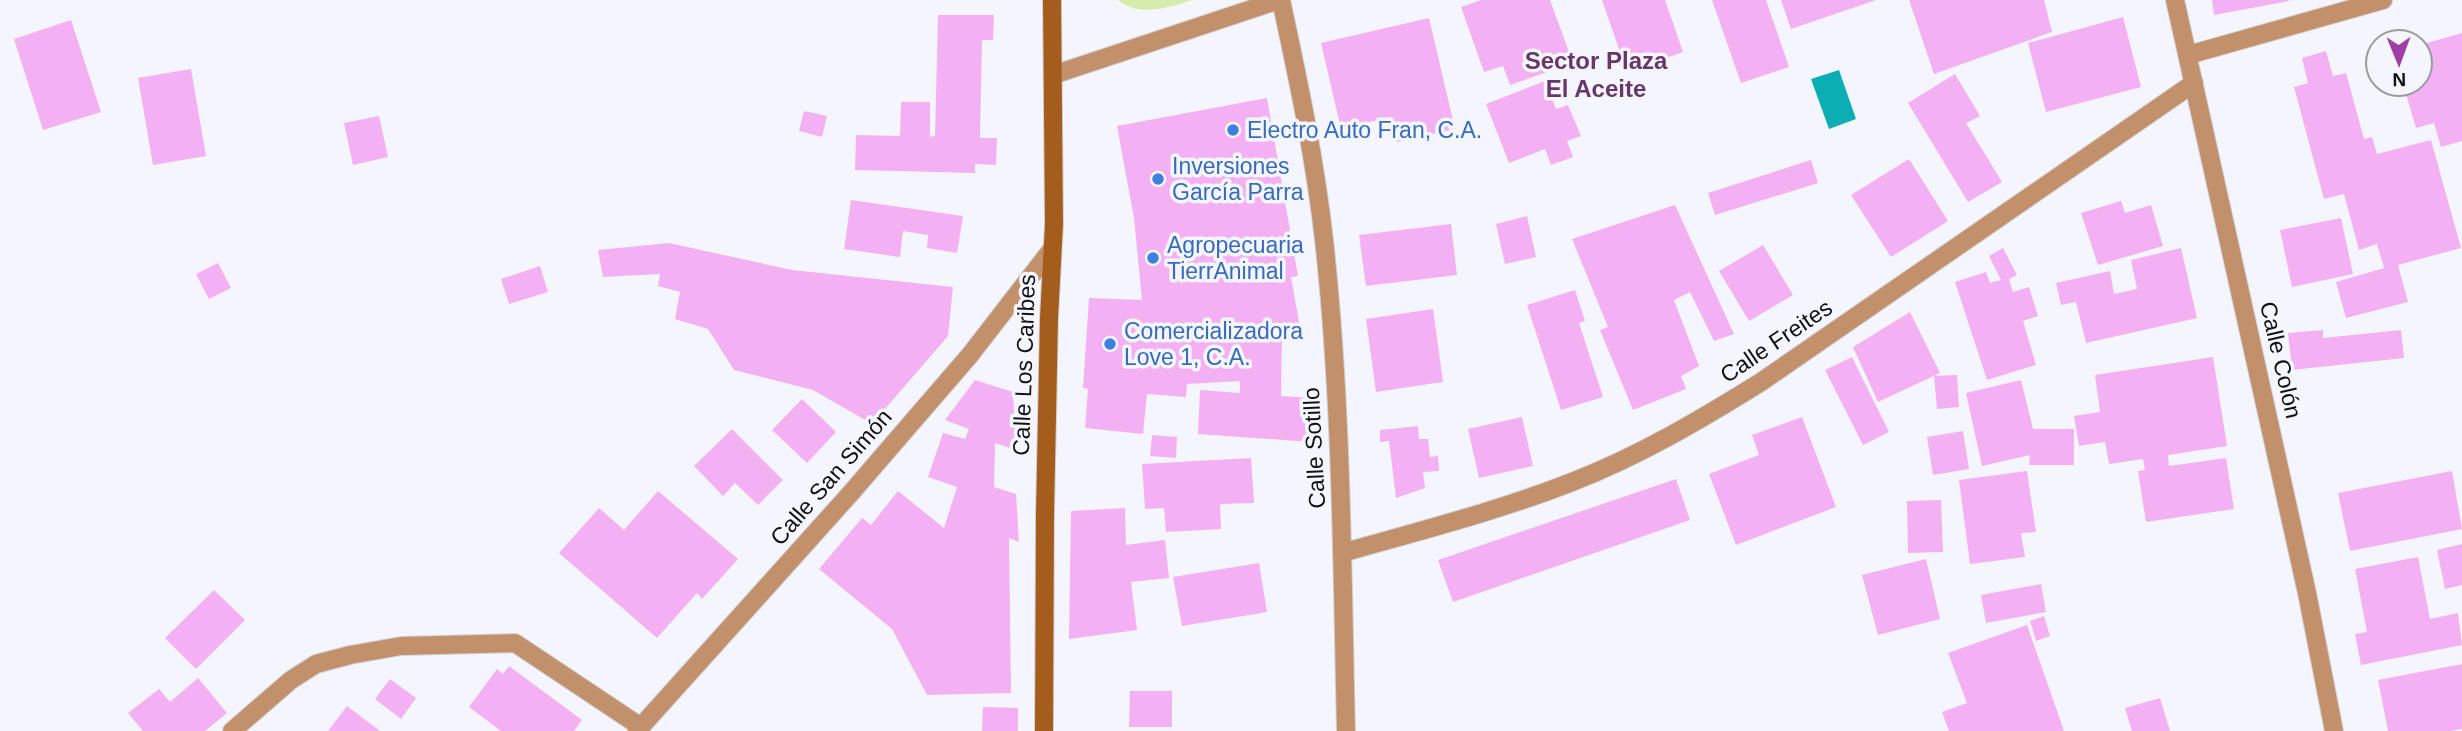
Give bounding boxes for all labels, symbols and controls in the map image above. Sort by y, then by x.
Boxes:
north arrow [2364,28,2434,98]
district label: Sector Plaza El Aceite [1525,47,1668,102]
text: N [2392,69,2406,90]
place label: Electro Auto Fran, C.A. [1247,117,1482,143]
marker: Electro Auto Fran, C.A. [1225,122,1241,138]
place label: Inversiones García Parra [1172,153,1304,205]
marker: Inversiones García Parra [1150,171,1166,187]
place label: Agropecuaria TierrAnimal [1167,232,1304,284]
marker: Agropecuaria TierrAnimal [1145,250,1161,266]
street label: Calle Los Caribes [1008,274,1040,456]
street label: Calle Freites [1715,294,1837,388]
street label: Calle Colón [2255,299,2307,421]
place label: Comercializadora Love 1, C.A. [1124,318,1303,370]
marker: Comercializadora Love 1, C.A. [1102,336,1118,352]
street label: Calle Sotillo [1298,387,1330,509]
street label: Calle San Simón [765,404,897,550]

